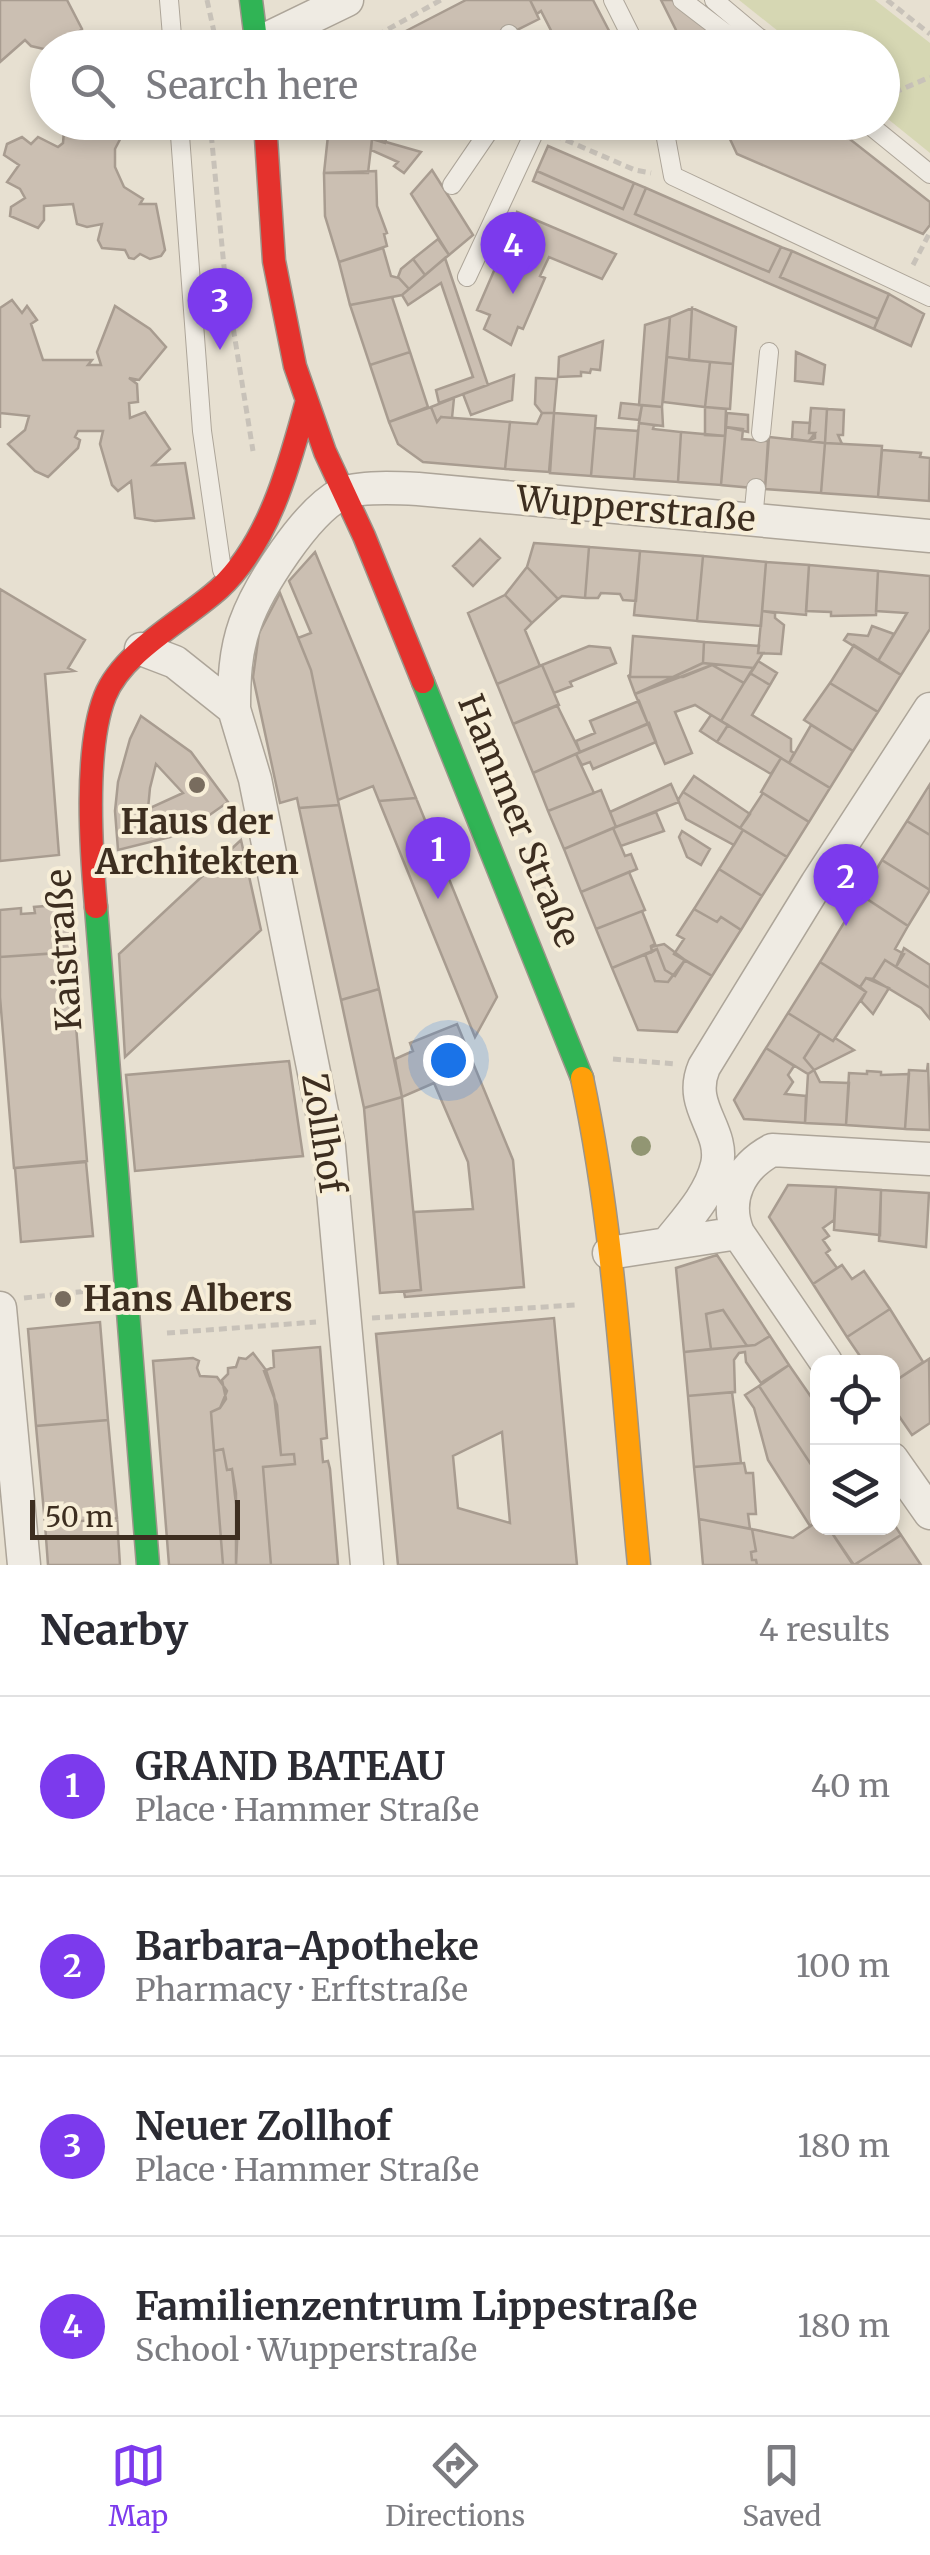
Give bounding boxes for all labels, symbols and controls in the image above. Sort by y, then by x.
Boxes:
search box [30,30,900,140]
icon: search [65,58,120,113]
text: Search here [145,62,358,109]
pin: 4 [480,212,546,294]
pin: 3 [188,268,252,350]
street label: Wupperstraße [514,477,757,541]
street label: Hammer Straße [448,688,590,954]
marker: Haus der Architekten [186,774,208,796]
place label: Haus der Architekten [94,800,299,884]
pin: 1 [406,816,470,899]
pin: 2 [814,844,878,926]
street label: Kaistraße [36,868,92,1032]
your location [423,1035,474,1086]
street label: Zollhof [292,1070,354,1198]
place label: Hans Albers [83,1277,293,1321]
marker: Hans Albers [52,1288,74,1310]
map controls [810,1355,900,1535]
button: locate [810,1355,900,1445]
button: layers [810,1445,900,1535]
scale bar [30,1495,240,1540]
text: 50 m [45,1499,113,1535]
text: Nearby [40,1604,188,1656]
text: 4 results [759,1610,890,1650]
text: GRAND BATEAU [135,1743,445,1790]
text: 1 [65,1766,80,1806]
text: 40 m [811,1766,890,1806]
text: Place · Hammer Straße [135,1790,479,1830]
text: Barbara-Apotheke [135,1923,479,1970]
text: 2 [63,1946,82,1986]
text: 100 m [796,1946,890,1986]
text: Pharmacy · Erftstraße [135,1970,468,2010]
text: Neuer Zollhof [135,2103,391,2150]
text: 3 [63,2126,82,2166]
text: 180 m [798,2126,890,2166]
text: Place · Hammer Straße [135,2150,479,2190]
text: Familienzentrum Lippestraße [135,2283,698,2330]
text: 4 [62,2306,83,2346]
text: 180 m [798,2306,890,2346]
text: School · Wupperstraße [135,2330,477,2370]
tab: Map [108,2438,168,2534]
tab: Directions [385,2438,525,2534]
tab: Saved [742,2438,821,2534]

